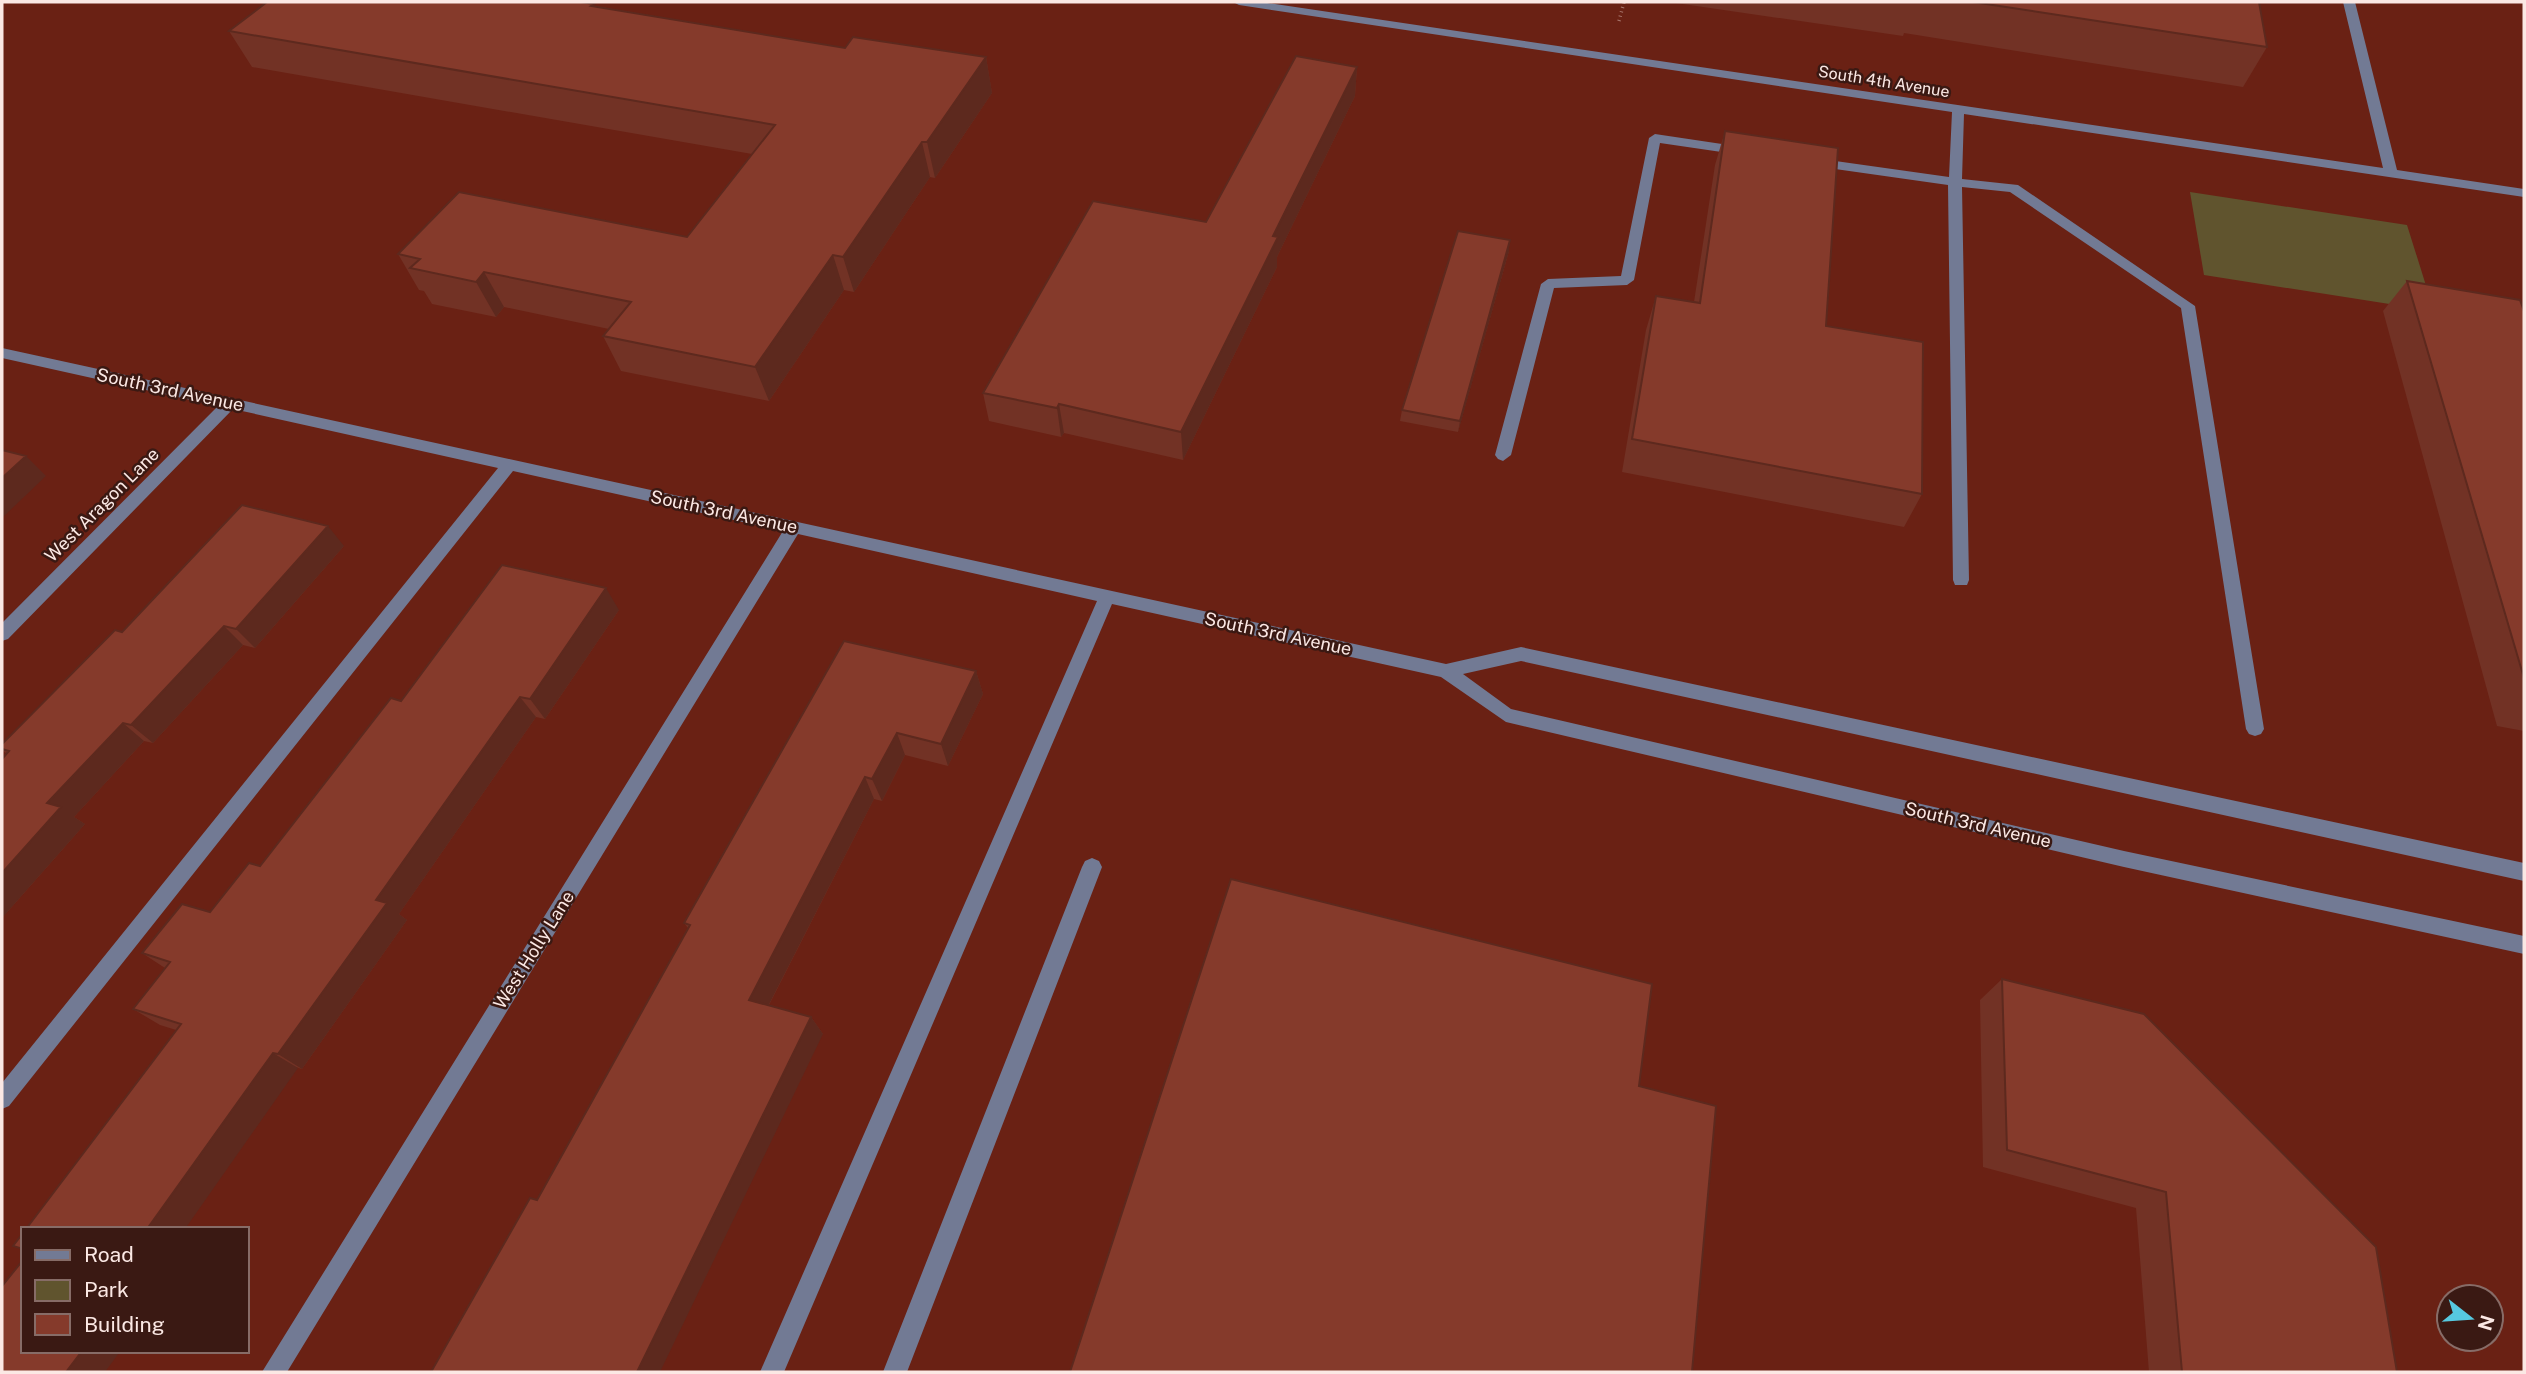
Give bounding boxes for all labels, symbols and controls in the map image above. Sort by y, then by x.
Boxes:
street label: South 4th Avenue [1817,62,1951,101]
street label: South 3rd Avenue [95,364,245,415]
street label: West Aragon Lane [40,443,163,566]
street label: South 3rd Avenue [649,486,799,537]
street label: South 3rd Avenue [1203,608,1353,659]
street label: South 3rd Avenue [1903,797,2053,852]
street label: West Holly Lane [489,887,578,1013]
legend [21,1227,248,1353]
text: Road [84,1242,134,1267]
text: Park [84,1277,129,1302]
north arrow [2435,1283,2505,1353]
text: Building [84,1312,165,1337]
text: N [2474,1313,2499,1333]

